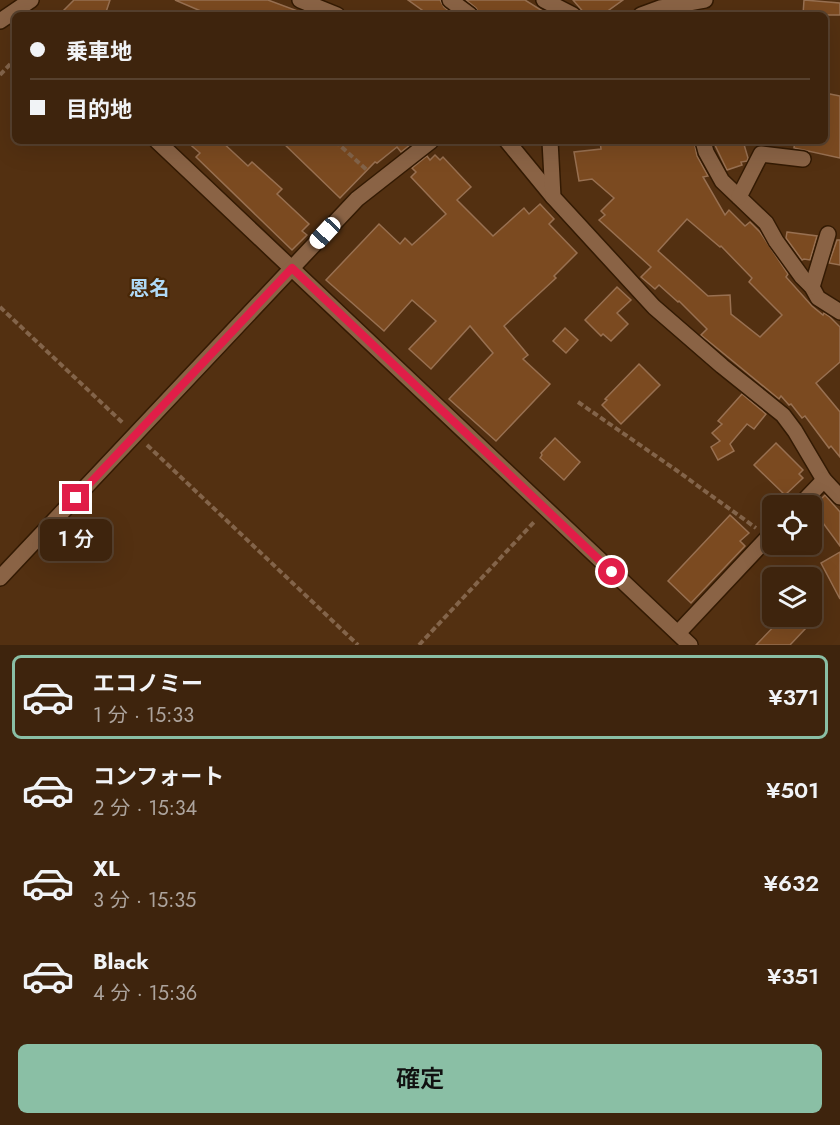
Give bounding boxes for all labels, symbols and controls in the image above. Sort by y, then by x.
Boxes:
text: 乗車地 [66,35,132,67]
text: 目的地 [66,93,132,125]
car [306,214,344,252]
district label: 恩名 [129,274,169,303]
route end [62,484,89,511]
map controls [762,495,822,627]
button: locate [762,495,822,555]
callout: 1 分 [40,519,112,561]
text: 1 分 [58,525,94,554]
route start [598,558,625,585]
button: layers [762,567,822,627]
text: エコノミー [93,667,203,699]
icon: car [21,670,75,724]
text: ¥371 [769,681,819,713]
text: 1 分 · 15:33 [93,701,194,730]
text: コンフォート [93,760,224,792]
icon: car [21,763,75,817]
text: ¥501 [766,774,819,806]
text: 2 分 · 15:34 [93,794,197,823]
text: XL [93,852,120,884]
icon: car [21,856,75,910]
text: ¥632 [764,867,819,899]
text: 3 分 · 15:35 [93,886,196,915]
text: Black [93,945,149,977]
icon: car [21,949,75,1003]
text: ¥351 [767,960,819,992]
text: 4 分 · 15:36 [93,979,197,1008]
button: 確定 [18,1044,822,1113]

